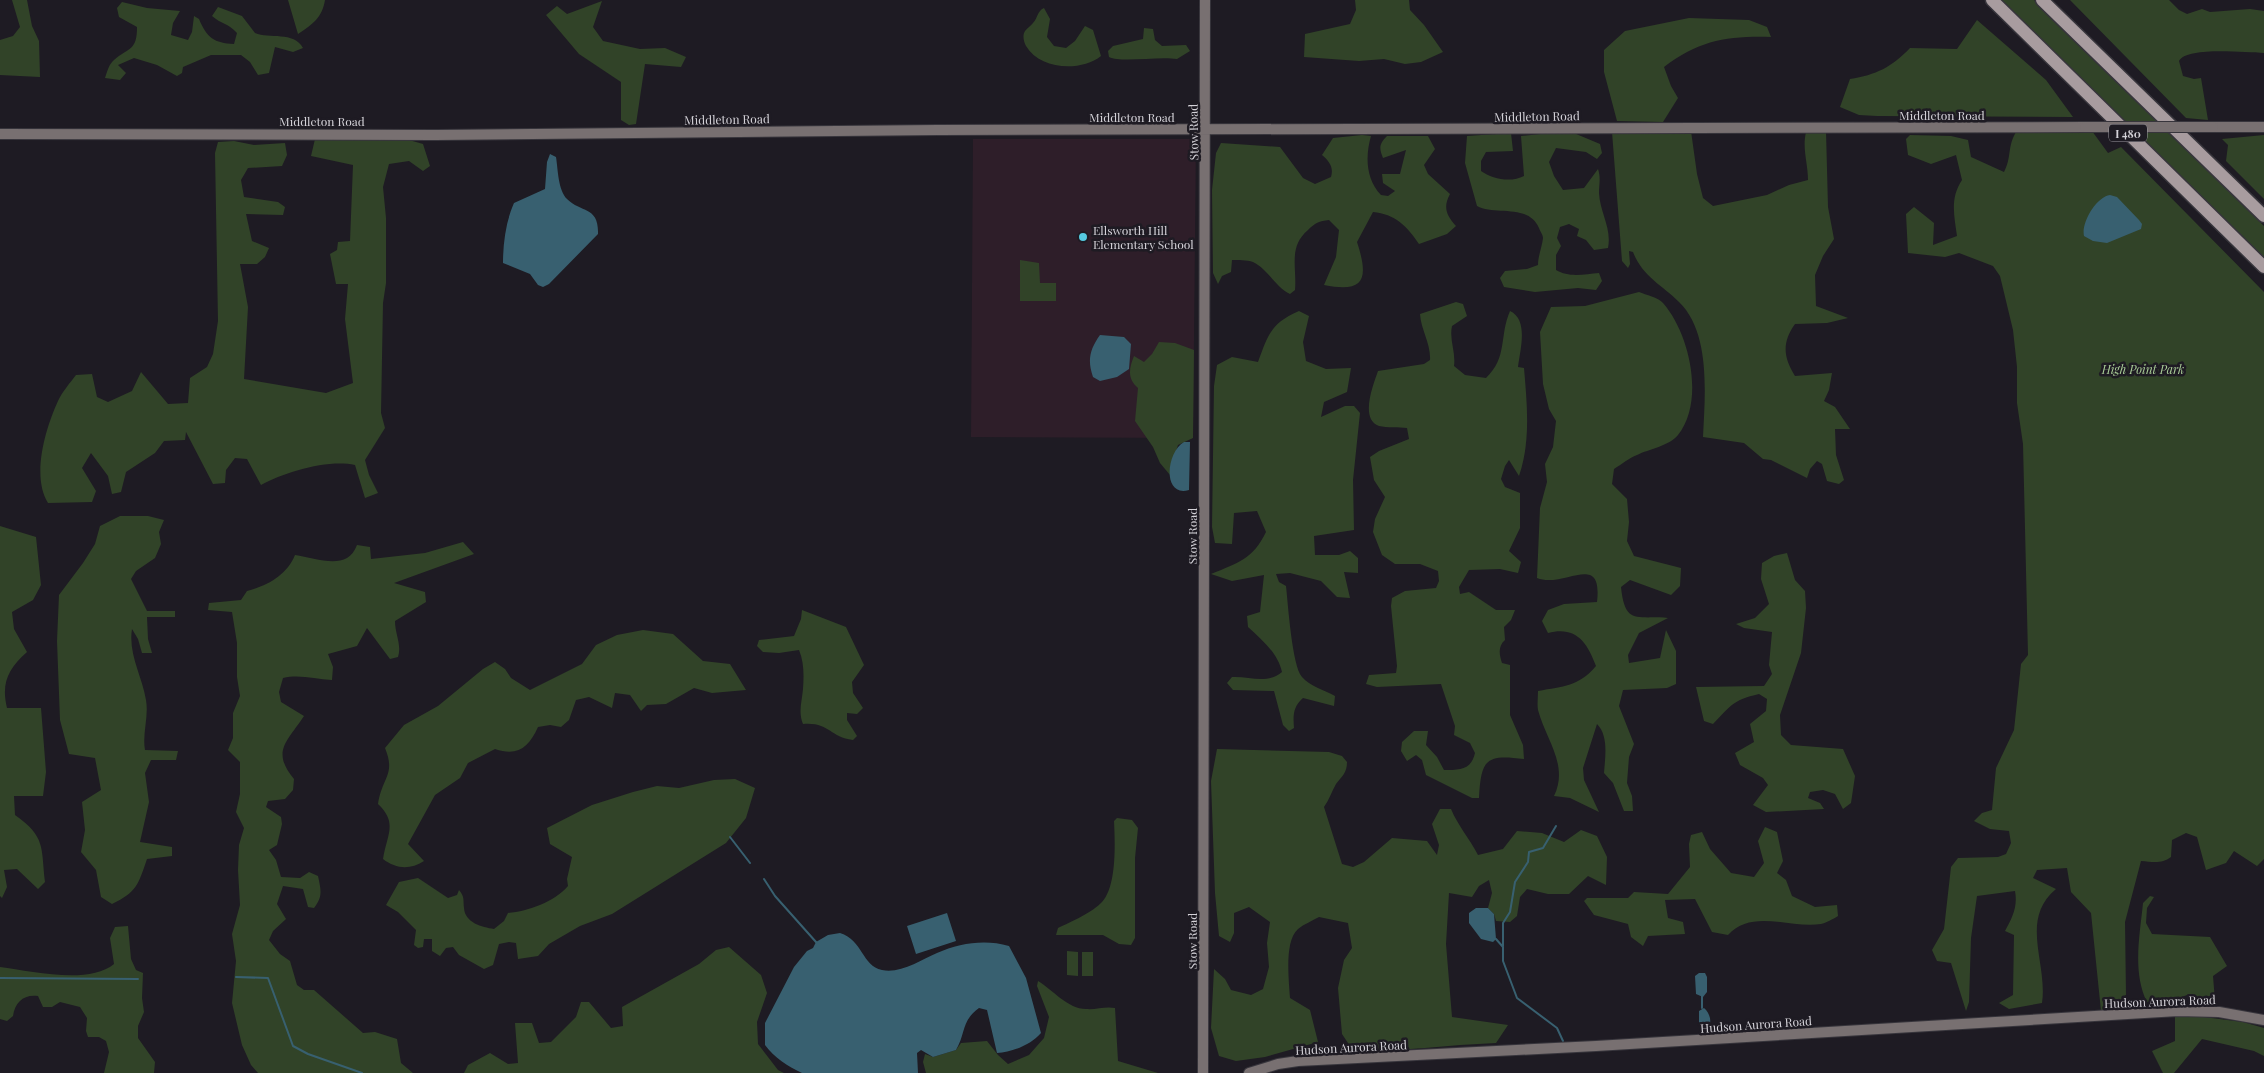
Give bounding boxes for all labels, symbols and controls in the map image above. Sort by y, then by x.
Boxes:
street label: Stow Road [1185,104,1201,160]
street label: Middleton Road [1494,107,1580,125]
street label: Middleton Road [1899,107,1985,123]
street label: Middleton Road [1089,109,1175,125]
street label: Middleton Road [684,110,770,128]
street label: Middleton Road [279,113,365,129]
road number: I 480 [2109,125,2147,142]
place label: Ellsworth Hill Elementary School [1093,222,1194,252]
marker: Ellsworth Hill Elementary School [1077,231,1089,243]
park label: High Point Park [2101,361,2184,377]
street label: Stow Road [1184,508,1200,564]
street label: Stow Road [1184,913,1200,969]
street label: Hudson Aurora Road [2104,991,2216,1011]
street label: Hudson Aurora Road [1700,1012,1812,1036]
street label: Hudson Aurora Road [1295,1036,1407,1058]

